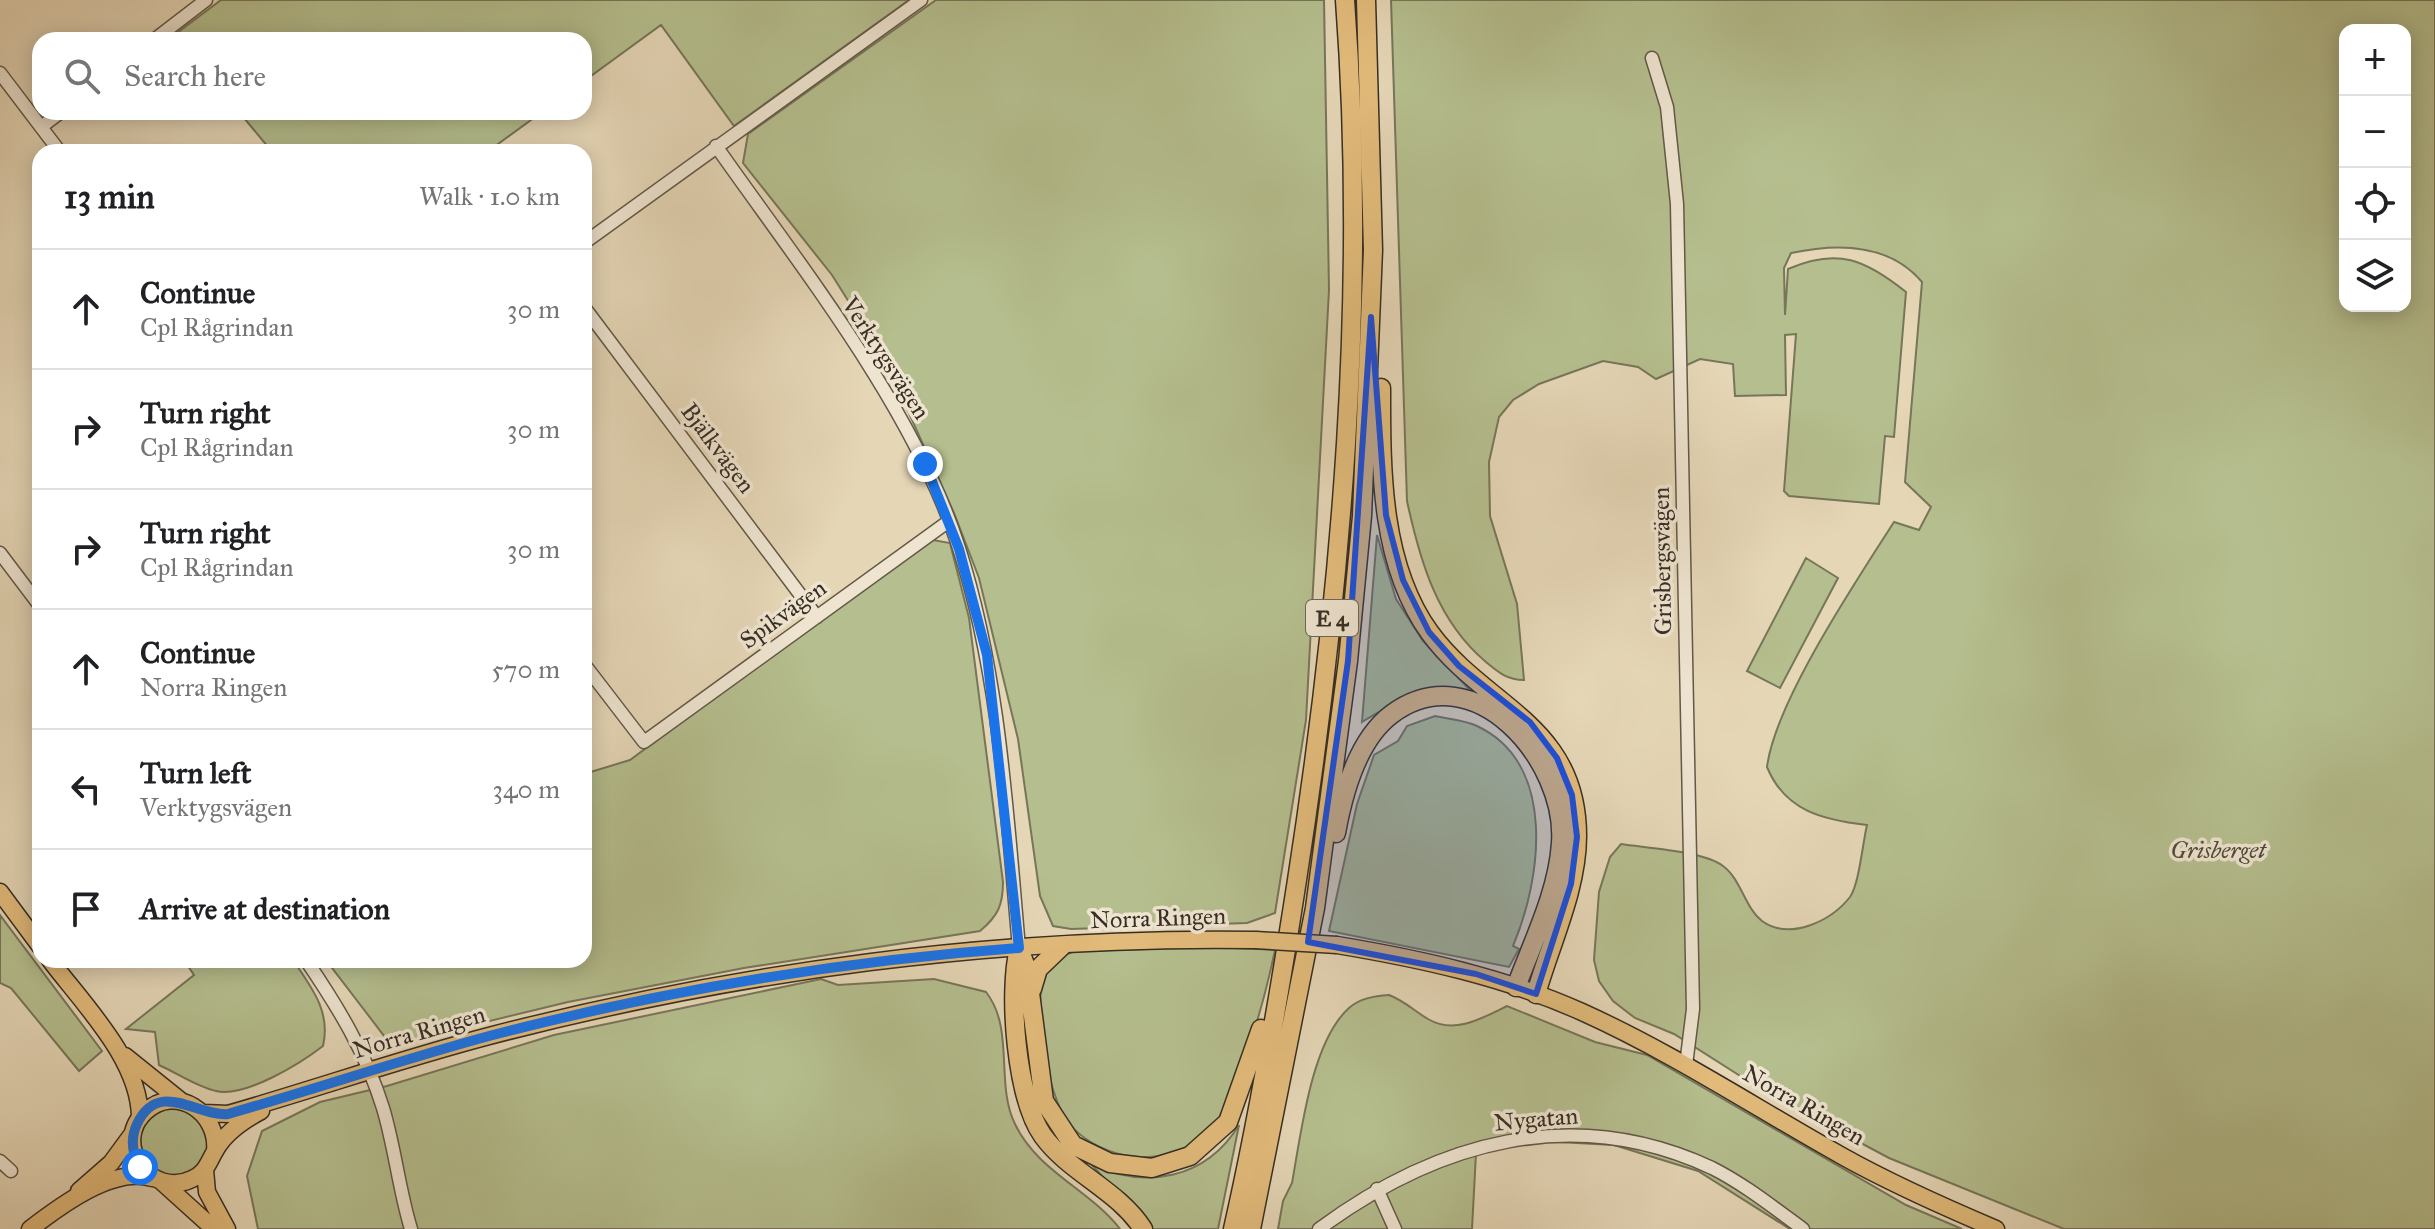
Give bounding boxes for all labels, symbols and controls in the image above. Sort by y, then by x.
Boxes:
map controls [2339,24,2411,312]
button: + [2339,24,2411,96]
search box [32,32,592,120]
icon: search [60,54,104,98]
text: Search here [124,58,266,94]
button: − [2339,96,2411,168]
button: locate [2339,168,2411,240]
text: 13 min [64,176,155,217]
text: Walk · 1.0 km [419,180,560,212]
button: layers [2339,240,2411,312]
text: Continue [140,275,255,311]
icon: ahead [64,287,108,331]
street label: Verktygsvägen [835,290,937,425]
text: 30 m [507,293,560,325]
text: Cpl Rågrindan [140,311,294,343]
text: Turn right [140,395,271,431]
street label: Bjälkvägen [674,397,762,499]
icon: right [64,407,108,451]
text: 30 m [507,413,560,445]
text: Cpl Rågrindan [140,431,294,463]
route end [907,446,943,482]
street label: Grisbergsvägen [1646,487,1678,635]
text: Turn right [140,515,271,551]
icon: right [64,527,108,571]
text: 30 m [507,533,560,565]
text: Cpl Rågrindan [140,551,294,583]
street label: Spikvägen [734,573,832,655]
road number: E 4 [1306,600,1358,636]
text: Continue [140,635,255,671]
icon: ahead [64,647,108,691]
text: 570 m [491,653,560,685]
text: Norra Ringen [140,671,287,703]
text: Turn left [140,755,251,791]
icon: left [64,767,108,811]
text: 340 m [493,773,560,805]
text: Verktygsvägen [140,791,292,823]
park label: Grisberget [2170,835,2267,865]
icon: arrive [64,887,108,931]
text: Arrive at destination [140,891,390,927]
street label: Norra Ringen [1089,901,1227,935]
street label: Norra Ringen [349,999,489,1065]
street label: Norra Ringen [1738,1058,1870,1152]
street label: Nygatan [1493,1100,1579,1138]
route start [122,1149,158,1185]

